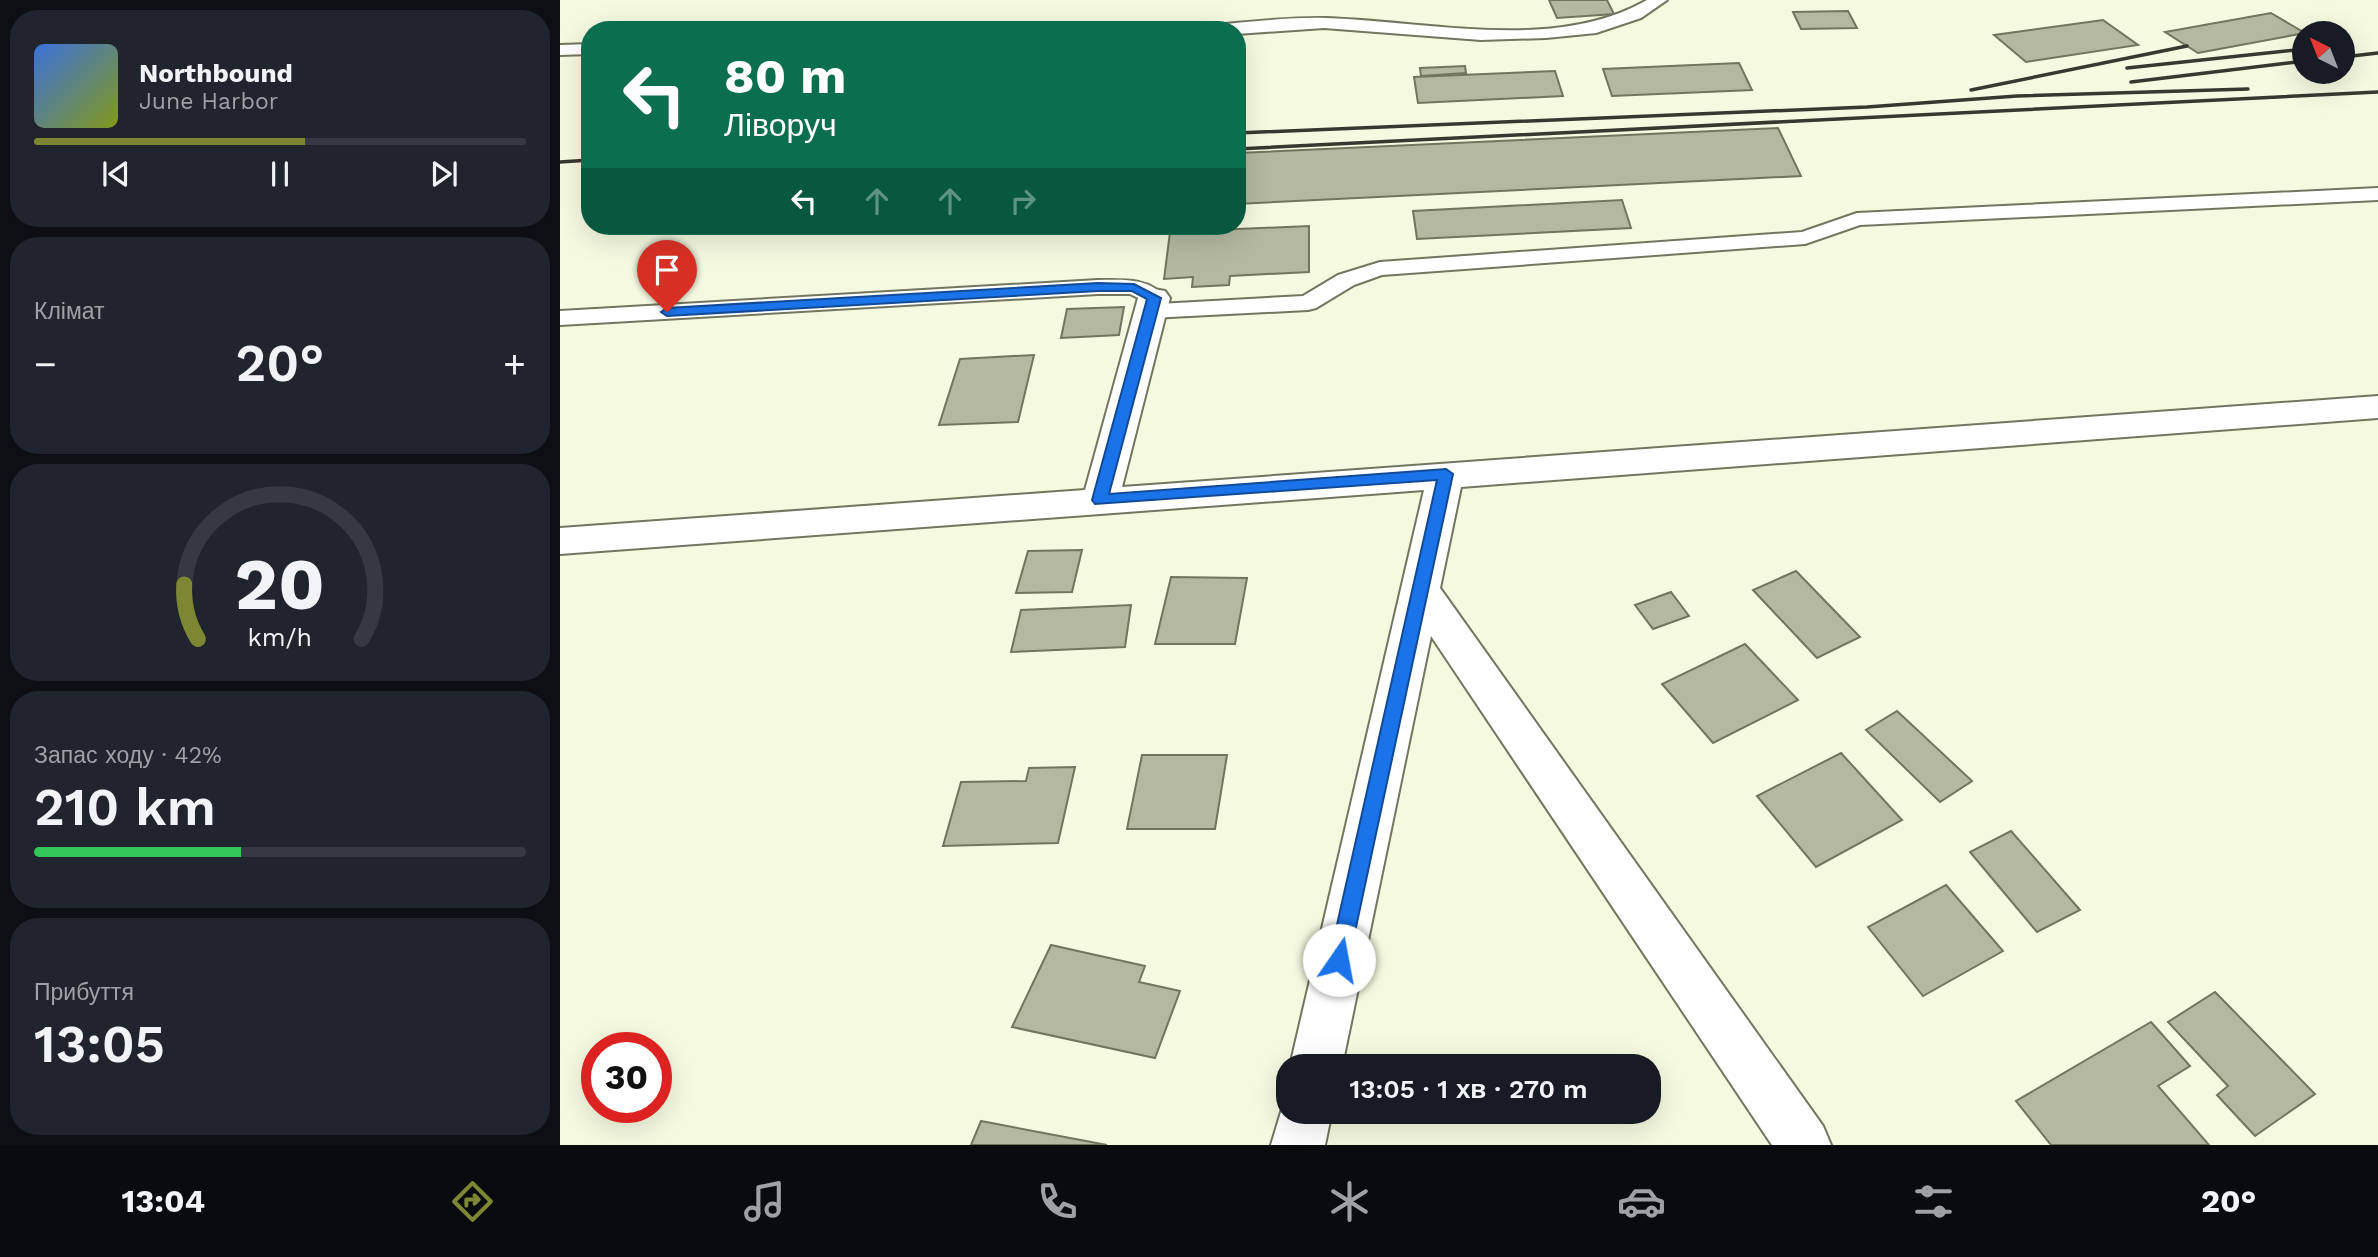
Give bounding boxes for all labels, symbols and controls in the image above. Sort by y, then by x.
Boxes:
north arrow [2292,21,2356,84]
map controls [2292,21,2355,84]
text: 80 m [724,47,846,105]
icon: left [609,49,700,140]
text: Northbound [139,58,293,88]
text: June Harbor [139,88,278,115]
text: Ліворуч [724,106,837,144]
icon: previous [97,155,135,193]
icon: pause [261,155,299,193]
icon: next [425,155,463,193]
icon: left [785,182,823,220]
icon: ahead [858,182,896,220]
icon: ahead [931,182,969,220]
icon: right [1004,182,1042,220]
pin [637,240,697,312]
icon: arrive [648,251,686,289]
text: Клімат [34,298,105,325]
text: 20° [236,333,324,394]
text: − [34,342,57,386]
text: + [503,342,526,386]
text: 20 [235,541,325,627]
text: km/h [248,622,312,651]
text: Запас ходу · 42% [34,742,222,769]
text: 210 km [34,777,216,838]
position arrow [1302,923,1376,997]
text: Прибуття [34,979,134,1006]
text: 13:05 [34,1014,165,1075]
speed limit sign: 30 [581,1032,672,1123]
text: 13:05 · 1 хв · 270 m [1349,1074,1588,1104]
icon: directions [448,1177,497,1226]
icon: music [740,1177,789,1226]
icon: phone [1033,1177,1082,1226]
icon: climate [1325,1177,1374,1226]
icon: car [1617,1177,1666,1226]
icon: filters [1909,1177,1958,1226]
text: 13:04 [122,1182,205,1220]
text: 20° [2201,1182,2256,1220]

